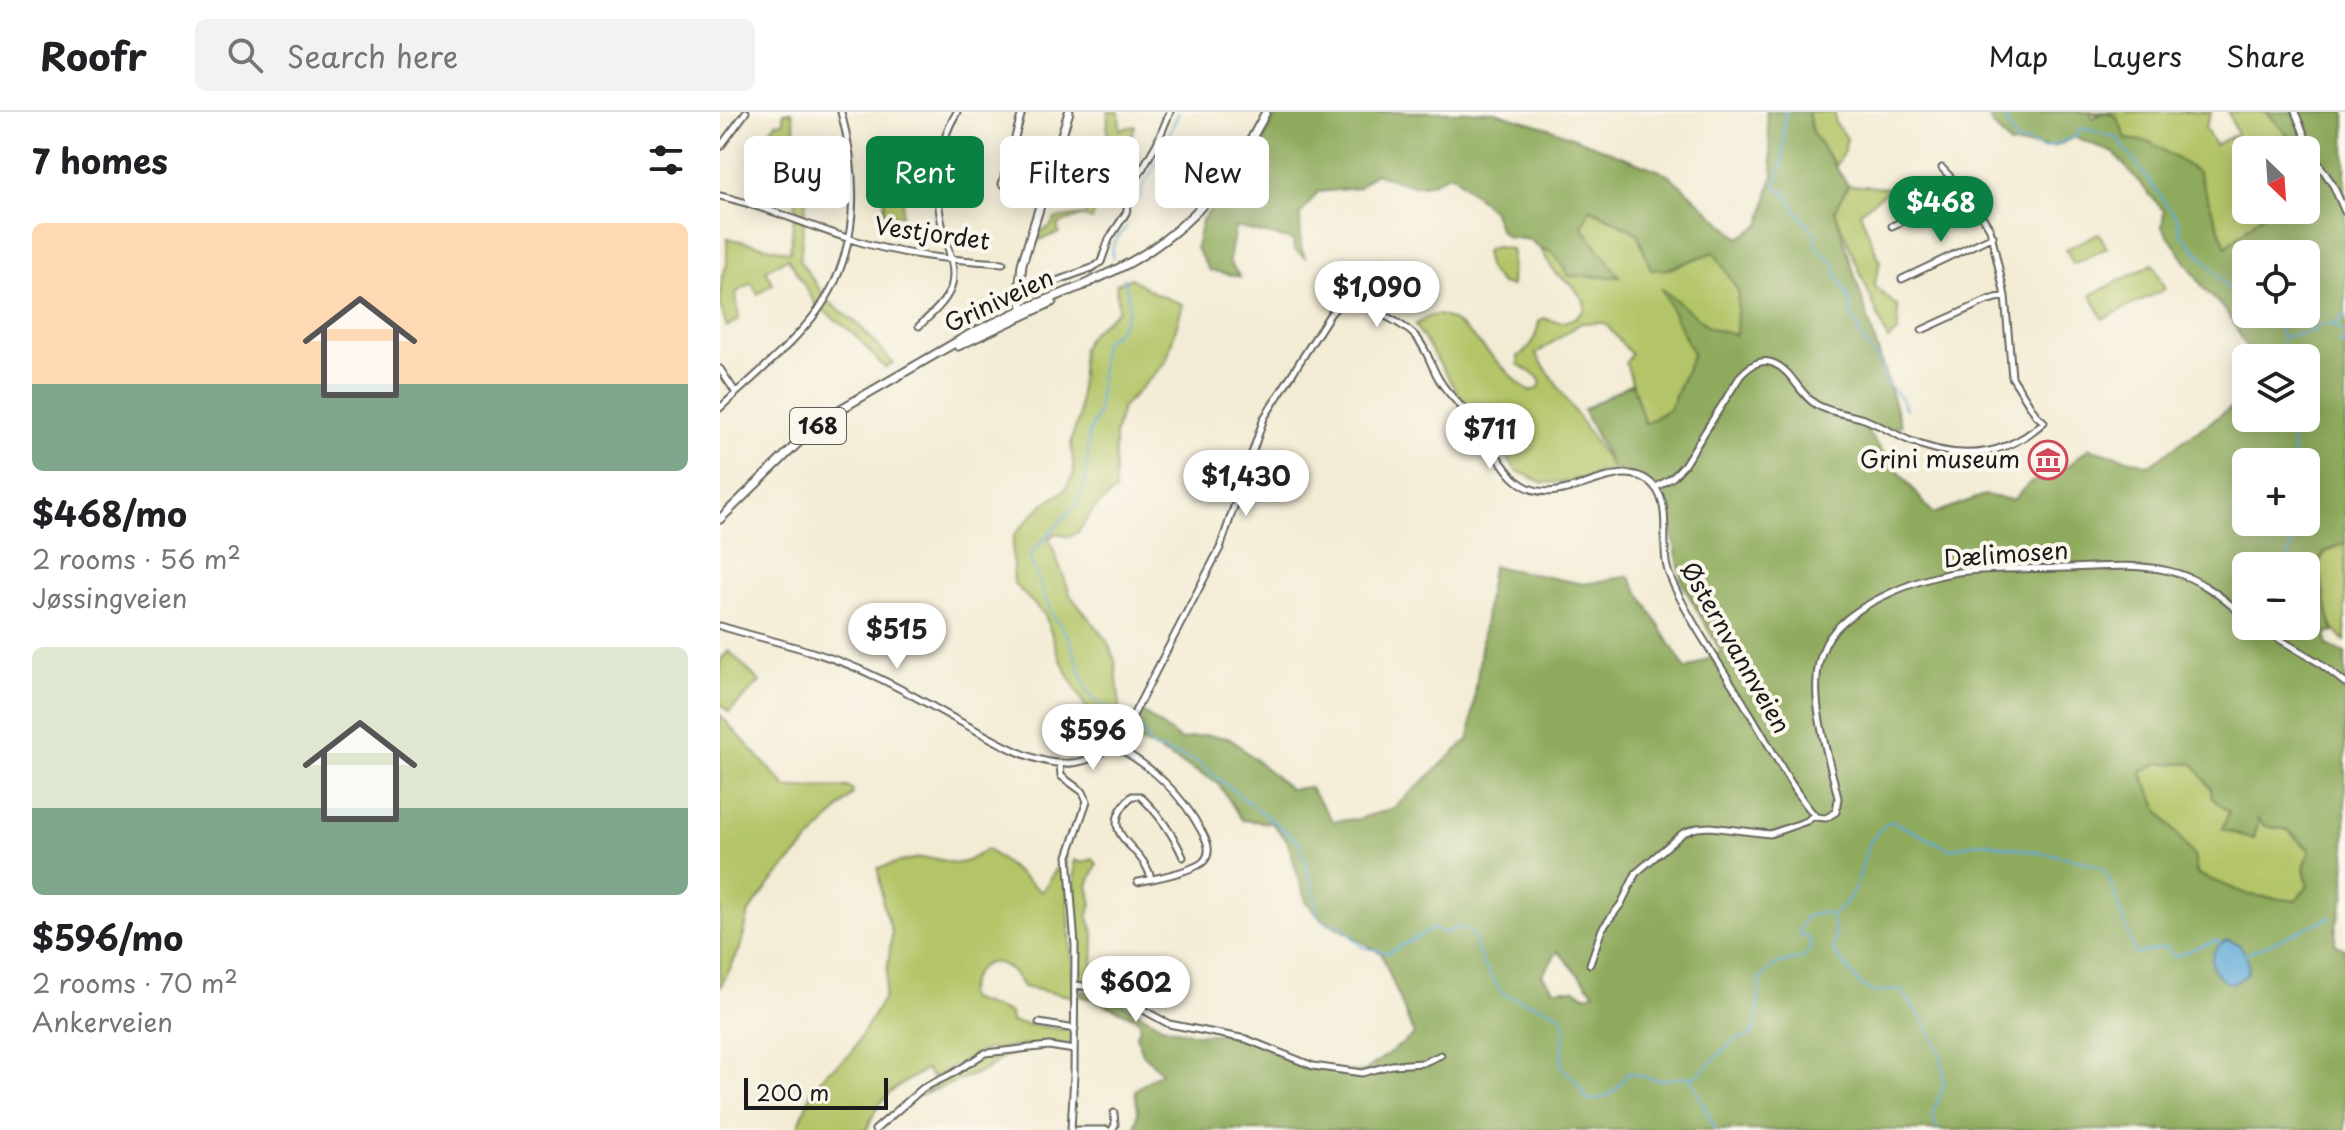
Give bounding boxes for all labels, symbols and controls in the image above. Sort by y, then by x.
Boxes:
search box [195,19,755,91]
text: Roofr [40,27,147,84]
icon: search [223,33,267,77]
text: Search here [287,33,458,78]
text: Map [1988,34,2048,77]
text: Layers [2092,34,2182,77]
text: Share [2226,34,2305,77]
text: 7 homes [32,134,168,186]
chip: Buy [744,136,850,208]
chip: Rent [866,136,984,208]
chip: Filters [1000,136,1139,208]
chip: New [1155,136,1269,208]
north arrow [2232,136,2320,224]
map controls [2232,136,2320,640]
icon: filters [644,138,688,182]
pin: $468 [1894,176,1988,244]
text: $468 [1906,182,1976,221]
street label: Vestjordet [872,206,993,258]
button: locate [2232,240,2320,328]
street label: Griniveien [937,258,1059,340]
pin: $1,090 [1312,261,1442,329]
text: $1,090 [1333,267,1421,306]
icon: home [288,275,432,419]
button: layers [2232,344,2320,432]
pin: $711 [1443,403,1537,471]
road number: 168 [790,408,846,444]
text: $711 [1464,409,1516,448]
museum icon: Grini museum [2027,439,2069,481]
place label: Grini museum [1860,440,2020,476]
button: + [2232,448,2320,536]
pin: $1,430 [1181,450,1311,518]
text: $1,430 [1201,456,1291,495]
text: $468/mo [32,487,187,539]
street label: Dælimosen [1942,531,2069,575]
text: 2 rooms · 56 m² [32,539,241,578]
button: − [2232,552,2320,640]
street label: Østernvannveien [1673,555,1801,739]
text: Jøssingveien [32,578,187,617]
pin: $515 [850,603,944,671]
text: $515 [866,609,928,648]
icon: home [288,699,432,843]
pin: $596 [1046,704,1140,772]
text: $596 [1060,710,1126,749]
text: $596/mo [32,911,183,963]
pin: $602 [1089,956,1183,1024]
text: $602 [1100,962,1172,1001]
text: 2 rooms · 70 m² [32,963,238,1002]
text: Ankerveien [32,1002,173,1041]
scale bar [744,1074,888,1110]
text: 200 m [756,1075,829,1108]

